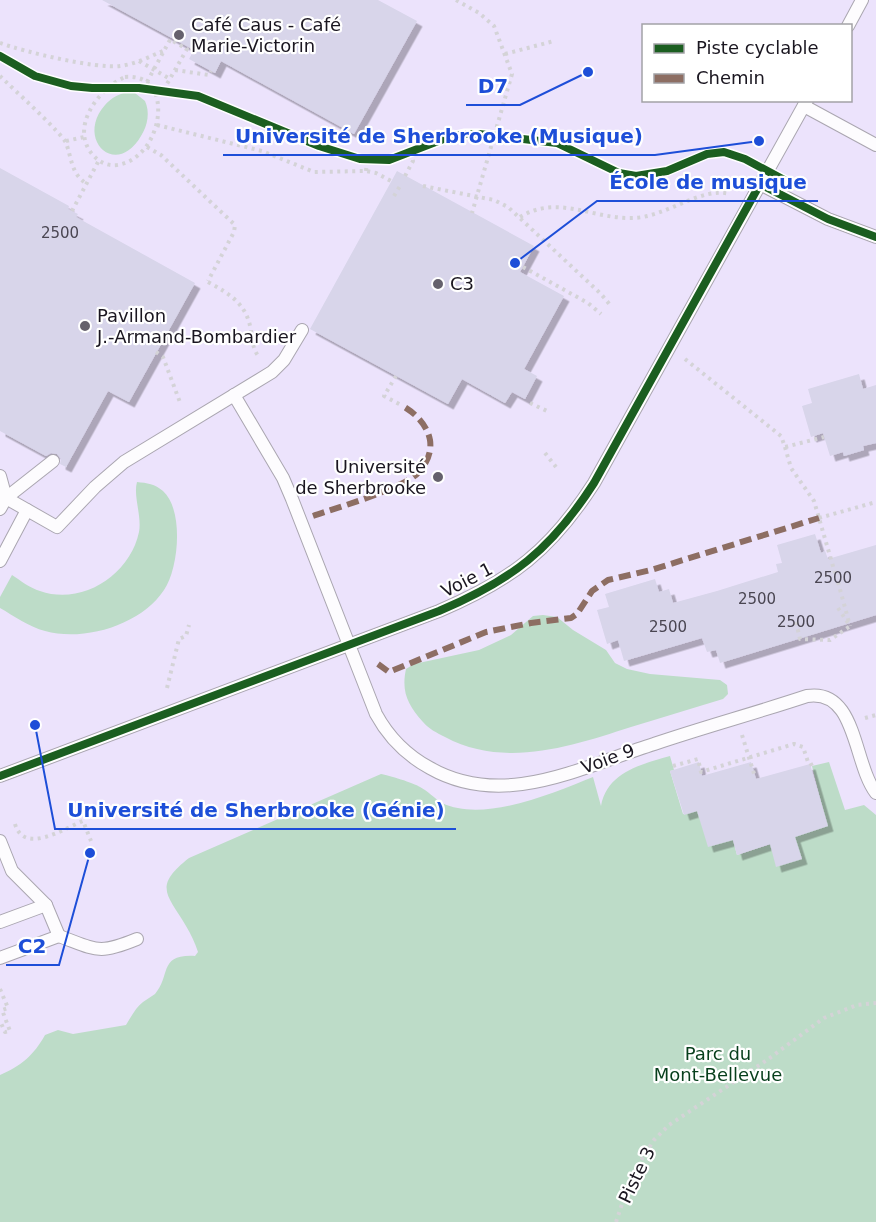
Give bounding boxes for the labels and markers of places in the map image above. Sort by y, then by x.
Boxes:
place label: Café Caus - Café Marie-Victorin [191,14,341,56]
marker: Café Caus - Café Marie-Victorin [172,28,186,42]
callout: D7 [466,67,520,105]
callout: Université de Sherbrooke (Musique) [223,117,655,155]
callout: École de musique [597,163,818,201]
place label: C3 [450,273,474,294]
marker: C3 [431,277,445,291]
place label: Pavillon J.-Armand-Bombardier [96,305,297,347]
marker: Pavillon J.-Armand-Bombardier [78,319,92,333]
place label: Université de Sherbrooke [295,456,426,498]
marker: Université de Sherbrooke [431,470,445,484]
callout: Université de Sherbrooke (Génie) [55,791,456,829]
callout: C2 [6,927,59,965]

